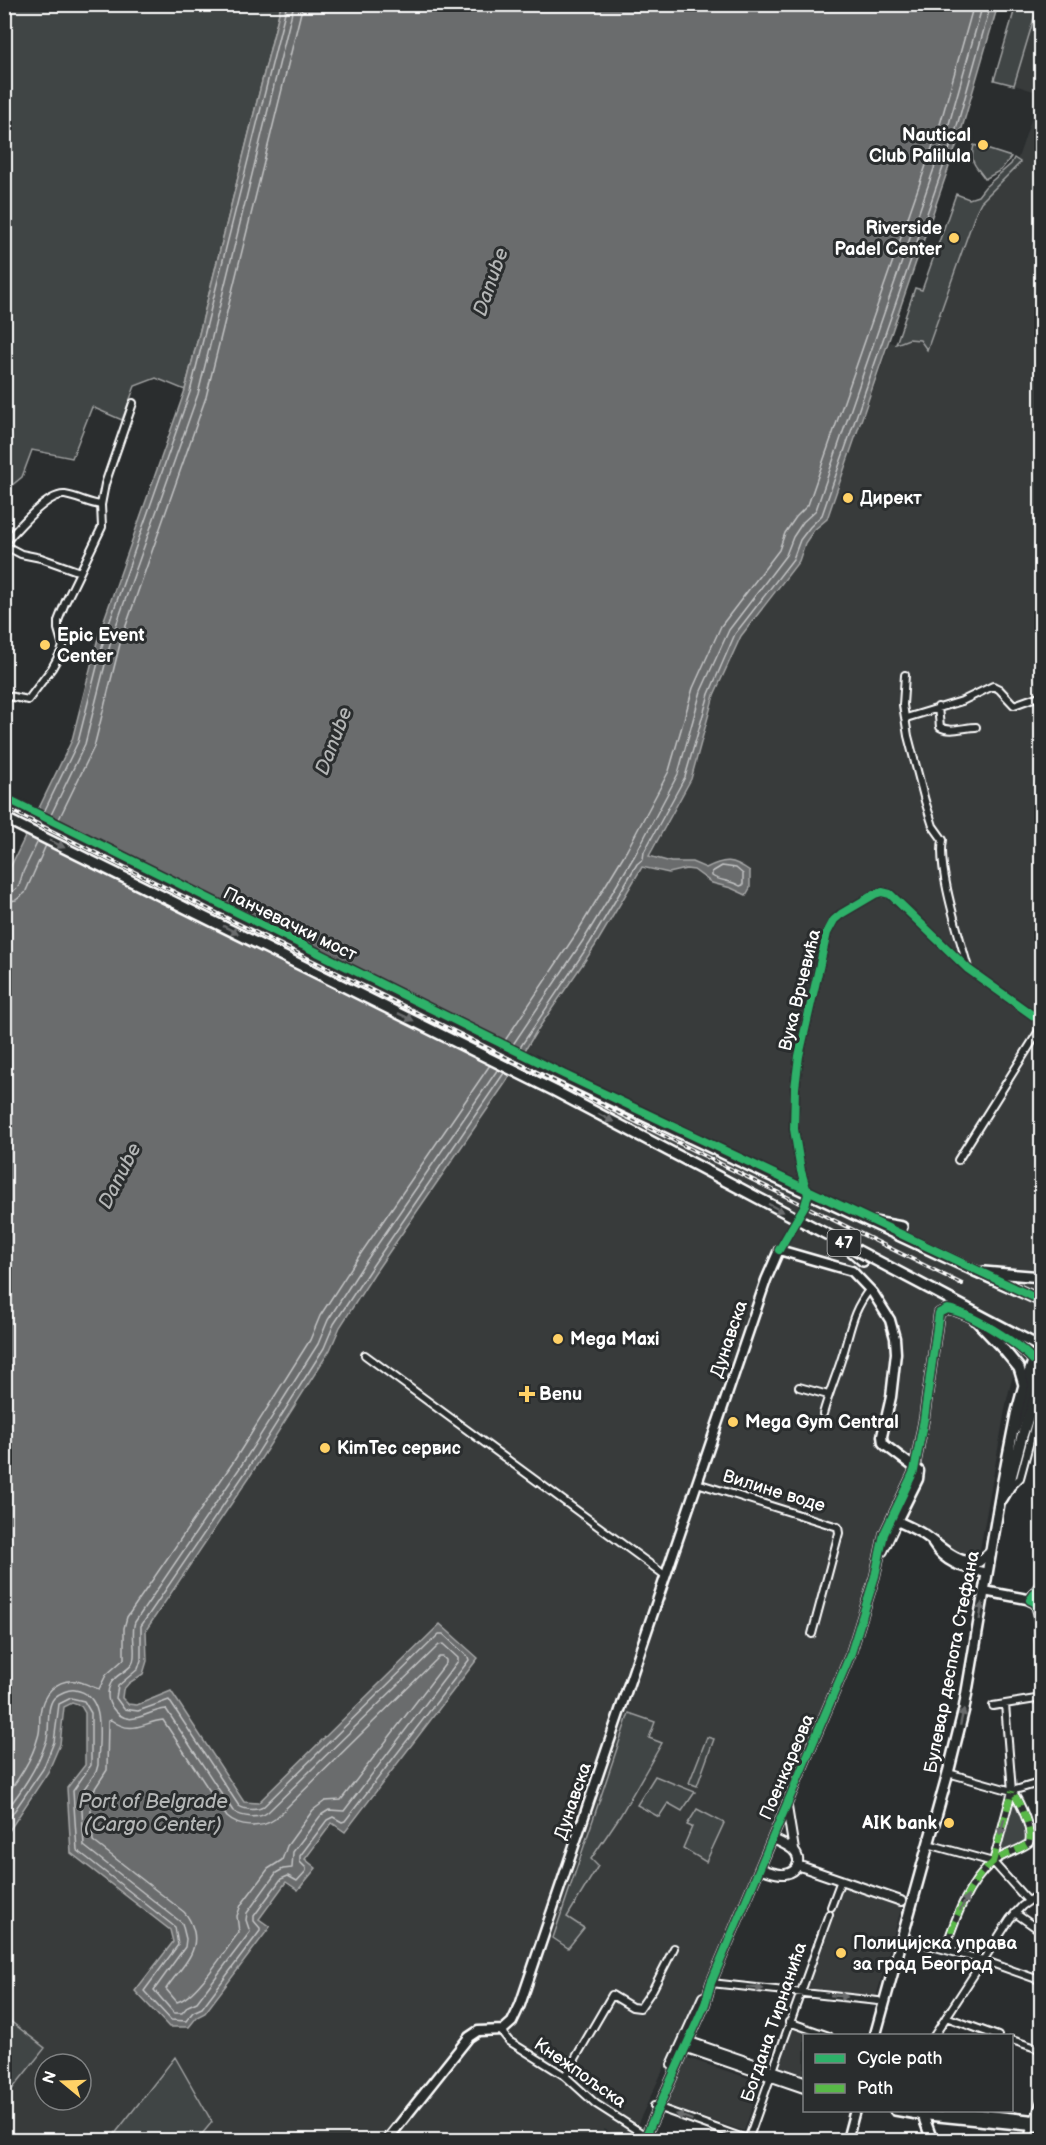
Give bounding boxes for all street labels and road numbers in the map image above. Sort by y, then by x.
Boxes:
street label: Панчевачки мост [220,883,361,966]
street label: Вука Врчевића [775,927,825,1053]
road number: 47 [828,1230,860,1256]
street label: Дунавска [706,1297,752,1380]
street label: Вилине воде [720,1465,828,1517]
street label: Булевар деспота Стефана [920,1549,984,1775]
street label: Поенкареова [755,1711,819,1823]
street label: Дунавска [550,1759,596,1842]
street label: Богдана Тирнанића [737,1939,811,2105]
street label: Кнежпољска [530,2034,630,2113]

